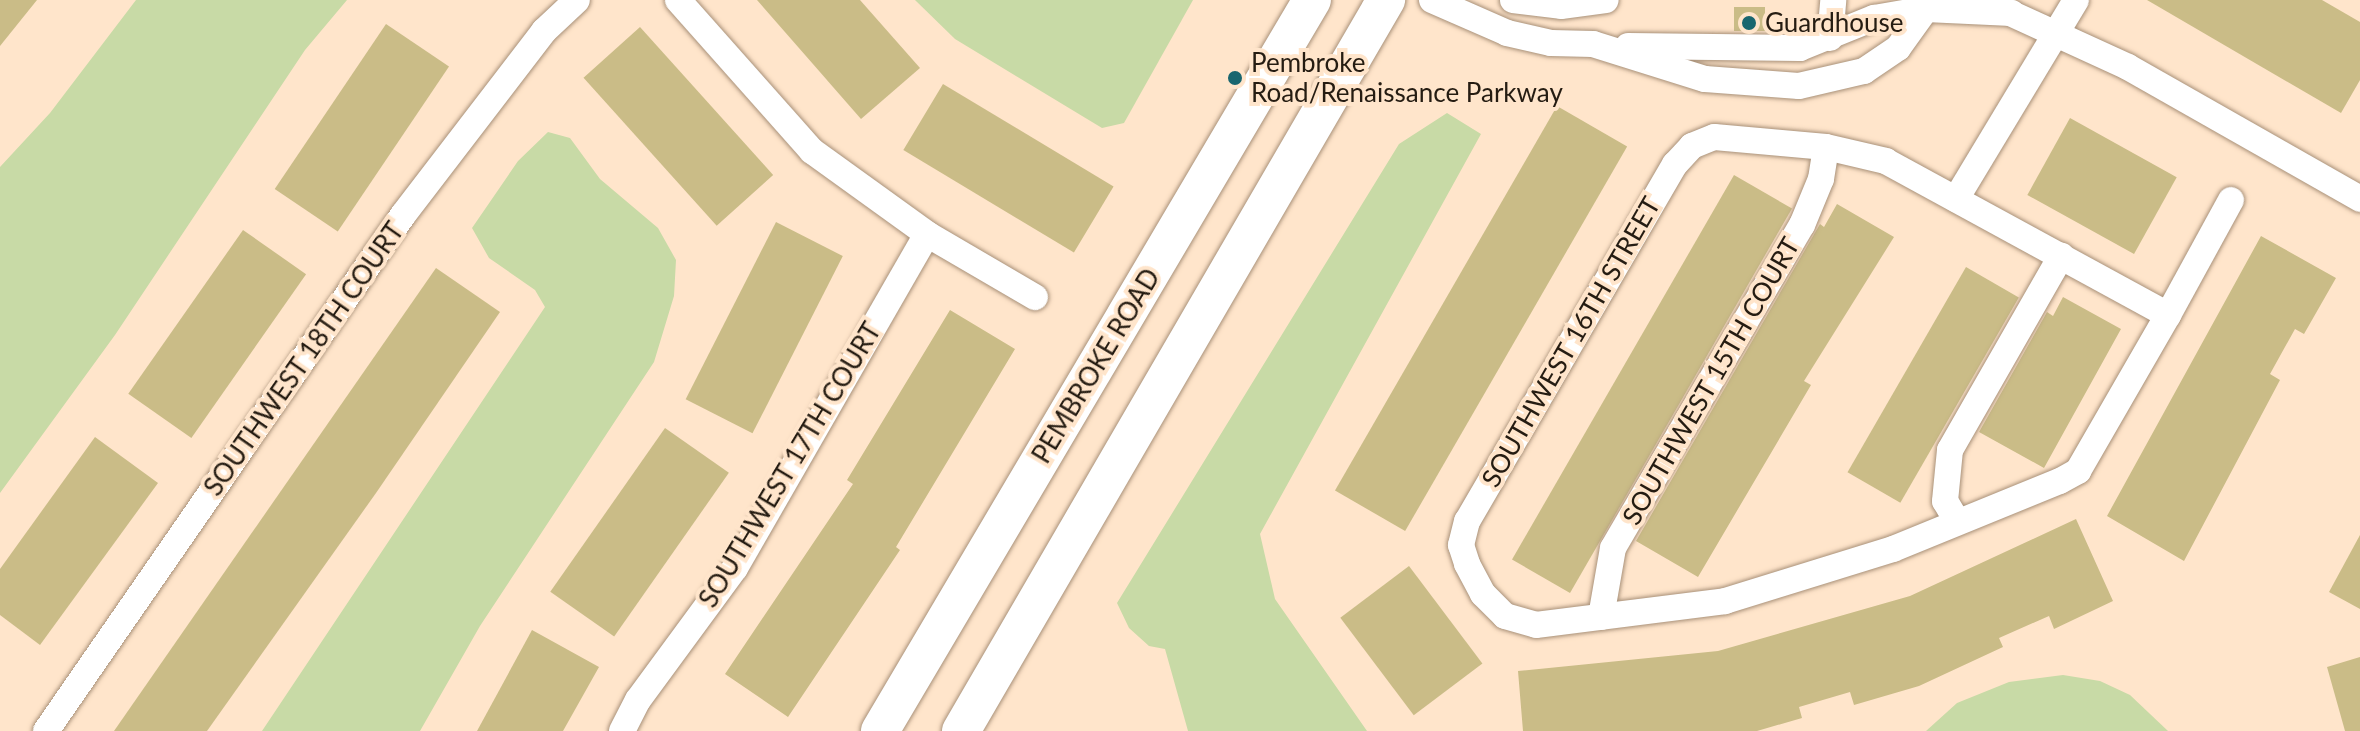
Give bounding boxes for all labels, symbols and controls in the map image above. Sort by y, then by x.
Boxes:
place label: Guardhouse [1765,7,1903,39]
marker: Guardhouse [1740,14,1758,32]
place label: Pembroke Road/Renaissance Parkway [1251,47,1563,108]
marker: Pembroke Road/Renaissance Parkway [1226,69,1244,87]
street label: SOUTHWEST 16TH STREET [1475,191,1667,493]
street label: SOUTHWEST 18TH COURT [197,216,411,502]
street label: SOUTHWEST 15TH COURT [1616,231,1806,531]
street label: PEMBROKE ROAD [1026,263,1166,469]
street label: SOUTHWEST 17TH COURT [692,317,888,613]

